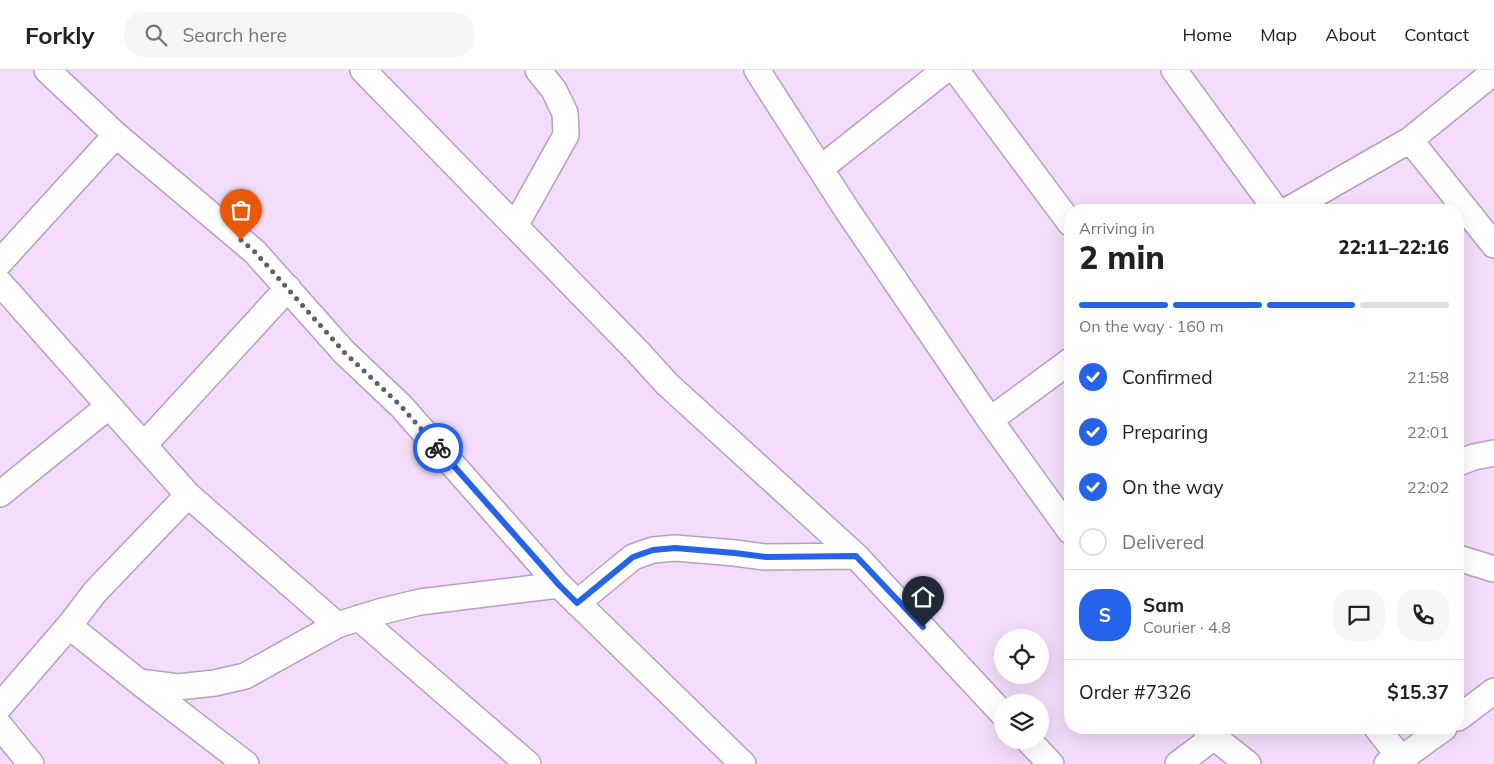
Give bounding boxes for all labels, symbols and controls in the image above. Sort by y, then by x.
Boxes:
search box [124,12,474,57]
text: Forkly [25,20,94,50]
icon: search [142,21,170,49]
text: Search here [182,23,287,47]
text: Home [1182,23,1232,46]
text: Map [1260,23,1297,46]
text: About [1325,23,1376,46]
text: Contact [1404,23,1469,46]
pin [220,189,262,240]
icon: bag [227,196,255,224]
text: Arriving in [1079,218,1155,238]
text: 22:11–22:16 [1338,235,1449,259]
text: 2 min [1079,237,1165,277]
text: On the way · 160 m [1079,316,1224,336]
icon: check [1079,363,1107,391]
text: Confirmed [1122,365,1213,389]
text: 21:58 [1407,367,1449,387]
icon: check [1079,418,1107,446]
text: Preparing [1122,420,1208,444]
text: 22:01 [1407,422,1449,442]
courier [413,423,463,473]
icon: bike [424,434,452,462]
icon: check [1079,473,1107,501]
text: On the way [1122,475,1224,499]
text: 22:02 [1407,477,1449,497]
text: Delivered [1122,530,1204,554]
pin [902,576,944,627]
icon: home [909,583,937,611]
button: chat [1333,589,1385,641]
button: phone [1397,589,1449,641]
text: Sam [1143,593,1184,617]
text: S [1099,603,1111,627]
text: Courier · 4.8 [1143,617,1231,637]
map controls [994,629,1049,749]
button: locate [994,629,1049,684]
text: Order #7326 [1079,680,1191,704]
text: $15.37 [1387,680,1449,704]
button: layers [994,694,1049,749]

